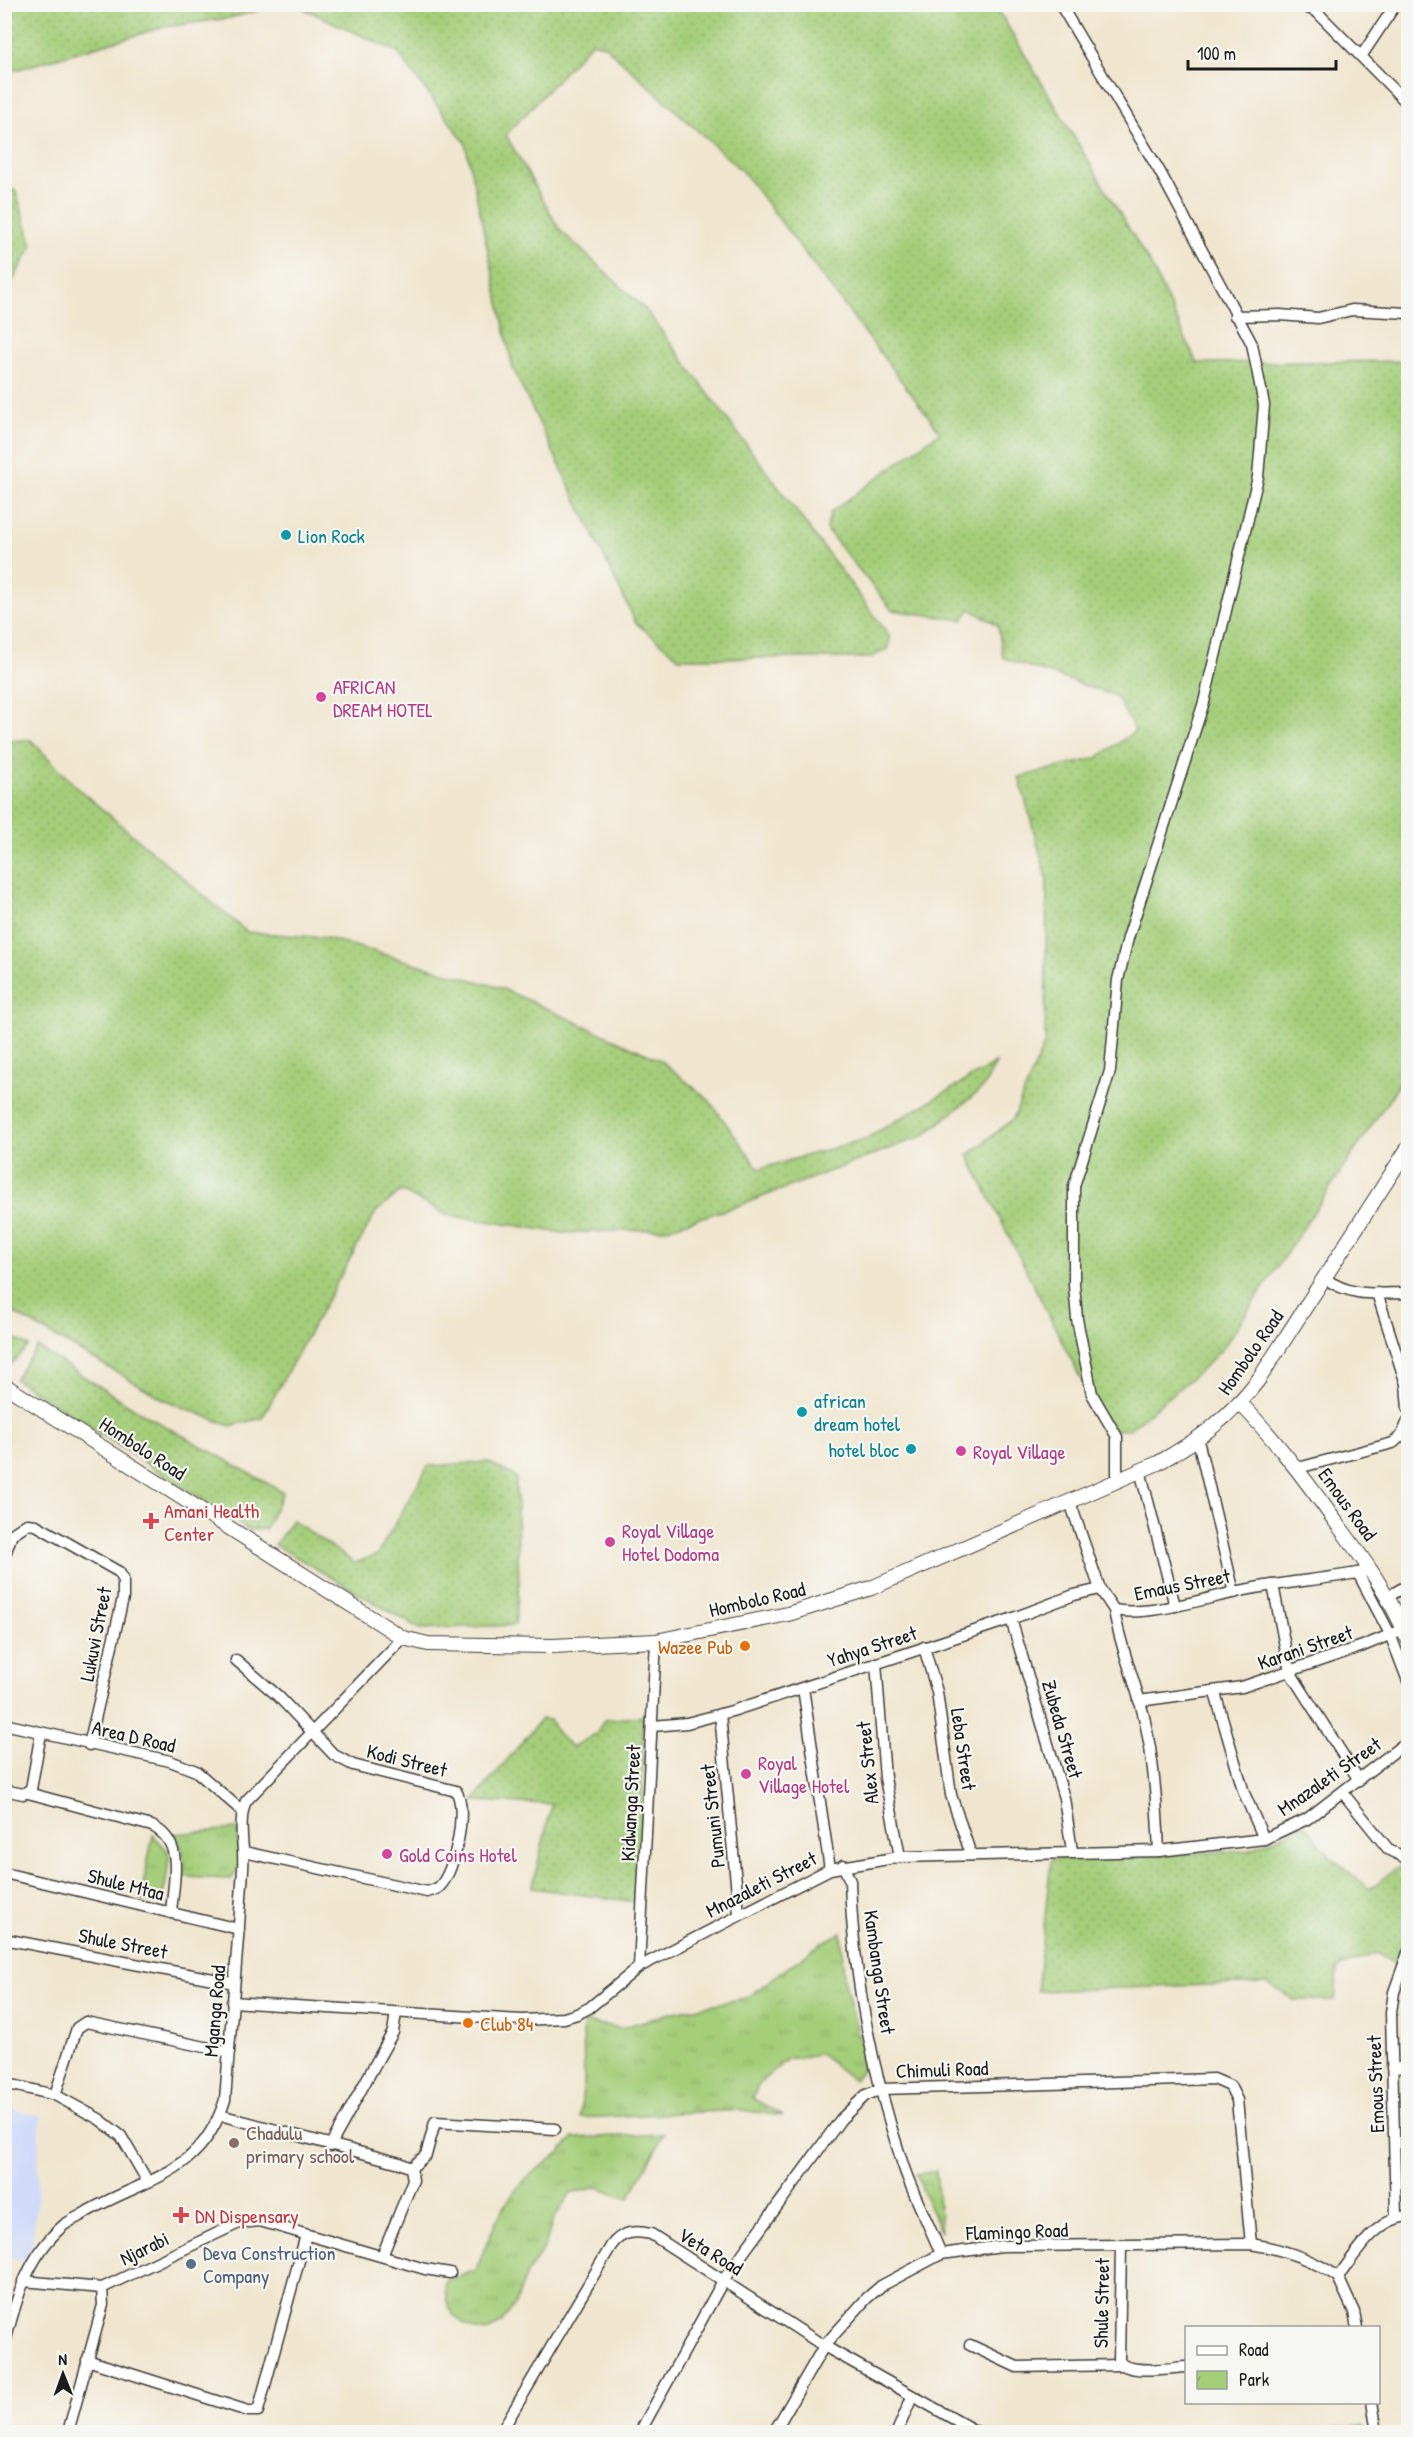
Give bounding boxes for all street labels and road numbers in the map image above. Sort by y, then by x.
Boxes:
street label: Hombolo Road [1211,1304,1289,1400]
street label: Hombolo Road [95,1410,192,1486]
street label: Emous Road [1313,1462,1384,1546]
street label: Emaus Street [1132,1561,1233,1607]
street label: Hombolo Road [706,1575,808,1623]
street label: Lukuvi Street [73,1584,118,1683]
street label: Karani Street [1254,1618,1357,1676]
street label: Yahya Street [824,1619,921,1673]
street label: Zubeda Street [1036,1677,1090,1782]
street label: Leba Street [945,1706,983,1793]
street label: Area D Road [90,1713,179,1759]
street label: Alex Street [849,1719,885,1806]
street label: Mnazaleti Street [1272,1730,1387,1822]
street label: Kodi Street [364,1737,451,1783]
street label: Kidwanga Street [613,1743,647,1862]
street label: Pumuni Street [693,1762,731,1869]
street label: Mnazaleti Street [701,1844,822,1923]
street label: Shule Mtaa [85,1861,167,1907]
street label: Kambanga Street [858,1908,902,2037]
street label: Shule Street [76,1921,171,1965]
street label: Mganga Road [197,1964,231,2058]
street label: Emous Street [1360,2034,1390,2133]
street label: Chimuli Road [895,2054,989,2084]
street label: Flamingo Road [964,2216,1069,2246]
street label: Veta Road [674,2221,749,2281]
street label: Njarabi [115,2225,173,2271]
street label: Shule Street [1087,2257,1115,2348]

